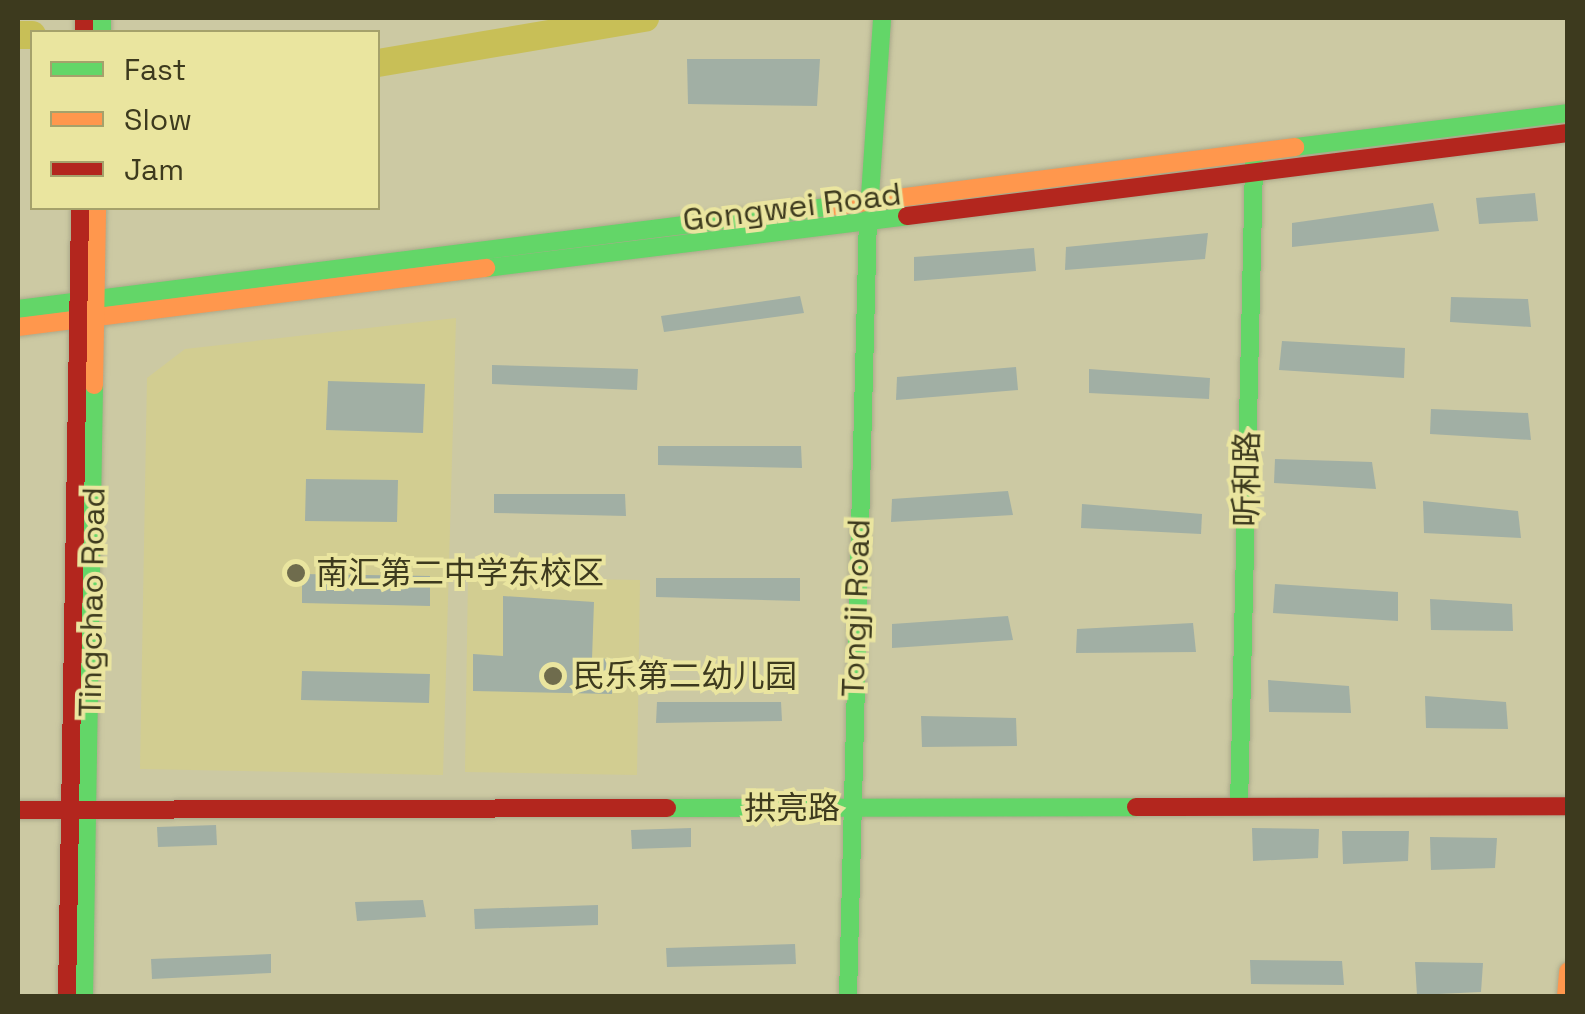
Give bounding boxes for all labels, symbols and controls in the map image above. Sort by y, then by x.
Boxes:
legend [30,30,380,210]
text: Fast [124,50,186,89]
text: Slow [124,100,192,139]
text: Jam [124,150,184,189]
street label: Gongwei Road [681,175,903,239]
street label: 听和路 [1227,431,1267,527]
street label: Tingchao Road [71,487,113,717]
street label: Tongji Road [834,518,878,698]
place label: 南汇第二中学东校区 [316,554,604,592]
marker: 南汇第二中学东校区 [285,562,307,584]
place label: 民乐第二幼儿园 [573,657,797,695]
marker: 民乐第二幼儿园 [542,665,564,687]
street label: 拱亮路 [744,789,840,827]

